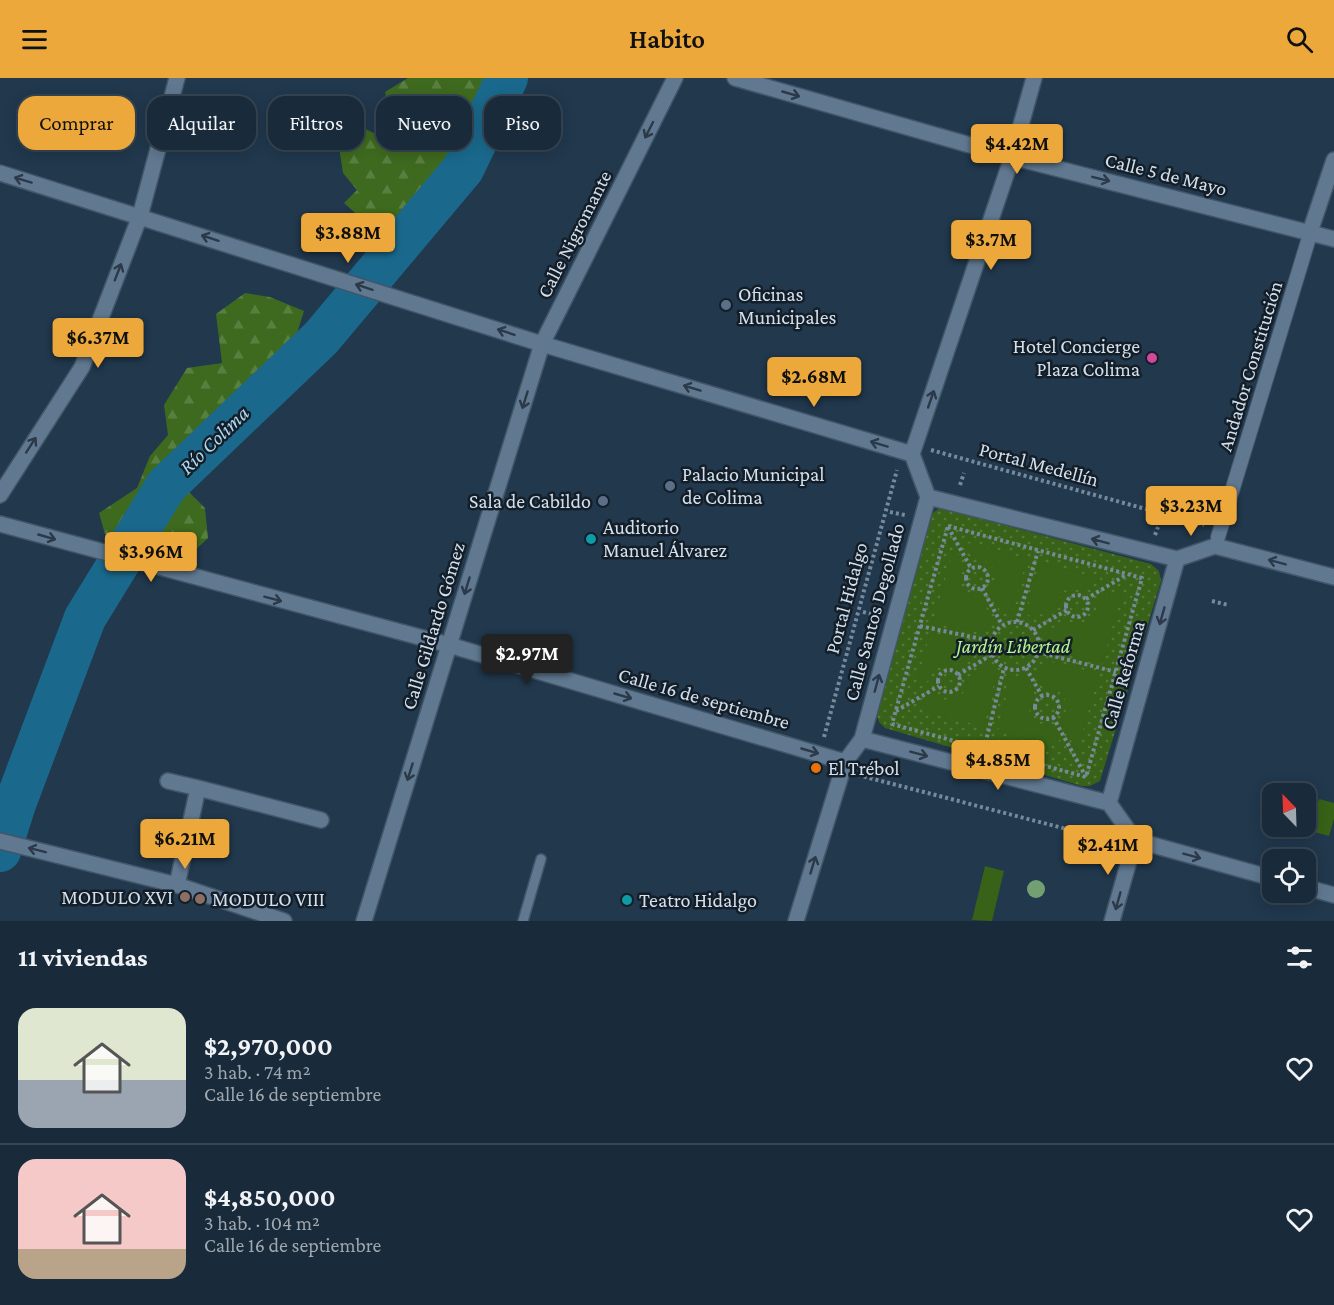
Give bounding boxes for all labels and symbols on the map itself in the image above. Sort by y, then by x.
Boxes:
one-way arrow [781,89,800,100]
one-way arrow [643,121,654,139]
pin: $4.42M [968,124,1066,175]
street label: Calle 5 de Mayo [1102,148,1229,201]
street label: Calle Nigromante [532,166,617,302]
one-way arrow [14,174,33,185]
one-way arrow [1091,174,1110,186]
pin: $3.88M [299,213,397,264]
pin: $3.7M [949,220,1033,271]
one-way arrow [201,232,220,243]
one-way arrow [113,263,124,281]
street label: Andador Constitución [1214,278,1286,454]
one-way arrow [355,281,374,292]
place label: Oficinas Municipales [738,283,837,329]
marker: Oficinas Municipales [719,298,733,312]
pin: $6.37M [49,318,147,369]
one-way arrow [497,326,516,337]
place label: Hotel Concierge Plaza Colima [1013,335,1140,380]
marker: Hotel Concierge Plaza Colima [1145,351,1159,365]
pin: $2.68M [765,357,863,408]
one-way arrow [683,382,702,393]
one-way arrow [519,390,530,409]
one-way arrow [926,390,937,409]
water label: Río Colima [174,401,254,479]
one-way arrow [26,437,38,454]
one-way arrow [870,438,889,449]
street label: Portal Medellín [977,438,1101,491]
place label: Palacio Municipal de Colima [682,463,824,508]
marker: Palacio Municipal de Colima [663,479,677,493]
pin: $3.23M [1142,486,1240,537]
place label: Sala de Cabildo [469,490,591,512]
marker: Sala de Cabildo [596,494,610,508]
place label: Auditorio Manuel Álvarez [603,516,727,561]
street label: Calle Santos Degollado [840,521,909,704]
one-way arrow [37,532,56,543]
pin: $3.96M [102,532,200,583]
marker: Auditorio Manuel Álvarez [584,532,598,546]
one-way arrow [1091,535,1110,547]
street label: Calle Gildardo Gómez [397,540,469,712]
street label: Portal Hidalgo [821,540,872,656]
one-way arrow [1268,556,1287,568]
one-way arrow [461,576,472,595]
one-way arrow [263,594,282,606]
one-way arrow [1156,606,1167,625]
street label: Calle Reforma [1097,618,1149,732]
pin: $2.97M [478,634,576,685]
park label: Jardín Libertad [953,635,1071,658]
street label: Calle 16 de septiembre [616,663,792,734]
one-way arrow [871,674,883,693]
one-way arrow [613,691,632,702]
pin: $4.85M [949,740,1047,791]
one-way arrow [800,746,819,757]
one-way arrow [909,748,928,760]
place label: El Trébol [828,757,900,779]
marker: El Trébol [809,761,823,775]
one-way arrow [404,762,415,781]
north arrow [1262,783,1316,837]
pin: $6.21M [136,819,234,870]
pin: $2.41M [1059,825,1157,876]
one-way arrow [28,844,47,855]
one-way arrow [1182,851,1201,862]
one-way arrow [809,856,820,875]
place label: MODULO XVI [61,886,173,908]
place label: MODULO VIII [212,888,325,910]
place label: Teatro Hidalgo [639,889,757,912]
marker: MODULO XVI [178,890,192,904]
one-way arrow [1112,891,1123,910]
marker: MODULO VIII [193,892,207,906]
marker: Teatro Hidalgo [620,893,634,907]

